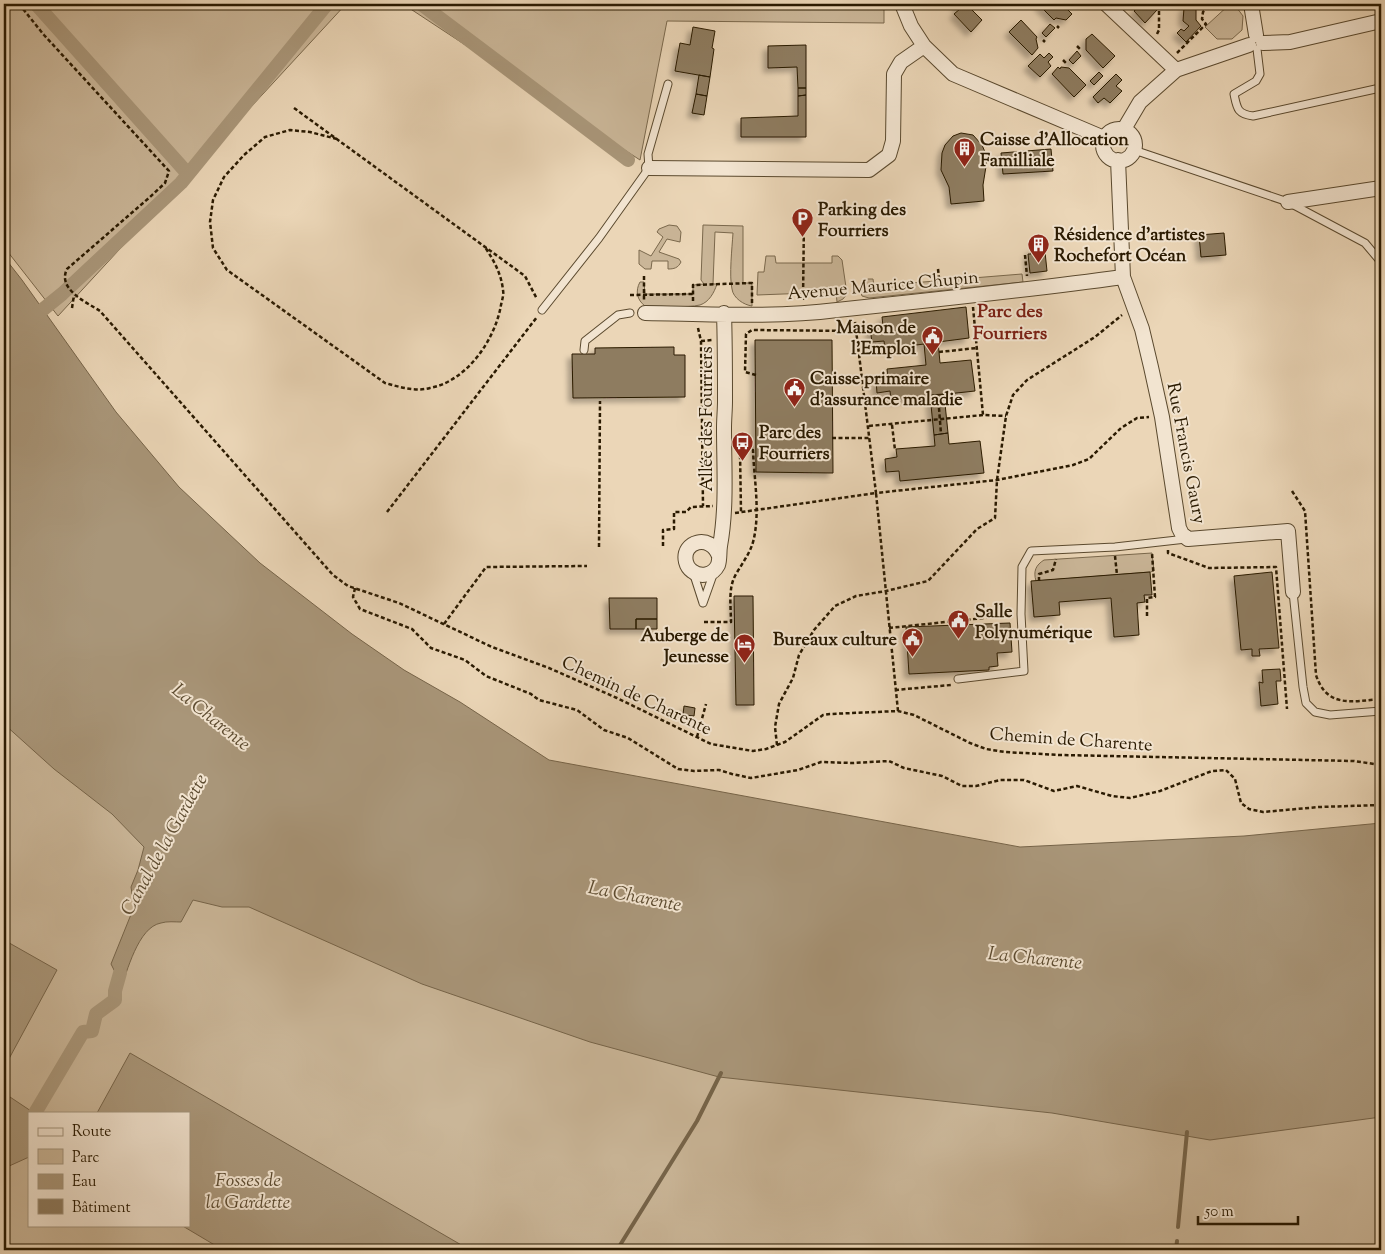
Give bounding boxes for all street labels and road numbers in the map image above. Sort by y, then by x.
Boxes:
street label: Avenue Maurice Chupin [786,266,980,308]
street label: Allée des Fourriers [695,346,721,492]
street label: Rue Francis Gaury [1159,381,1211,526]
street label: Chemin de Charente [557,651,716,743]
street label: Chemin de Charente [989,722,1153,760]

